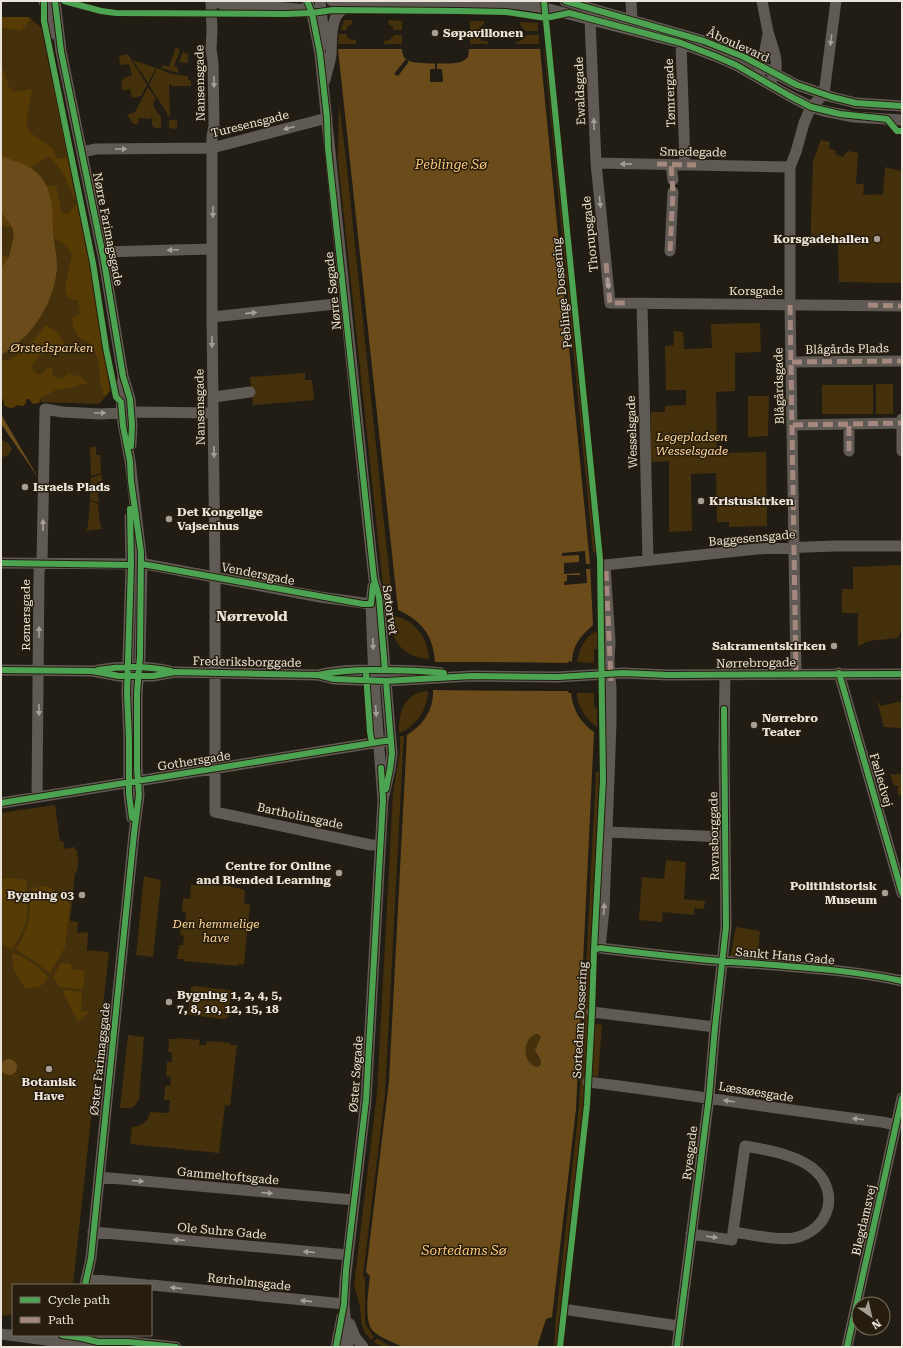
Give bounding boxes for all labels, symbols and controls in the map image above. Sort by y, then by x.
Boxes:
street label: Åboulevard [705,25,772,65]
place label: Søpavillonen [443,26,523,40]
marker: Søpavillonen [430,28,440,38]
one-way arrow [828,34,834,46]
street label: Nansensgade [192,44,208,121]
street label: Ewaldsgade [572,56,588,125]
street label: Tømrergade [662,58,678,128]
one-way arrow [210,76,217,88]
street label: Turesensgade [210,107,291,140]
one-way arrow [591,118,598,130]
one-way arrow [283,125,295,131]
street label: Smedegade [660,144,727,160]
one-way arrow [115,146,128,152]
water label: Peblinge Sø [414,157,488,172]
one-way arrow [620,160,632,167]
street label: Nørre Farimagsgade [90,171,126,287]
street label: Thorupsgade [579,195,601,273]
one-way arrow [596,196,603,208]
one-way arrow [209,206,216,218]
place label: Korsgadehallen [773,232,869,246]
marker: Korsgadehallen [872,234,882,244]
street label: Peblinge Dossering [549,237,575,349]
one-way arrow [166,247,179,253]
street label: Nørre Søgade [322,251,344,331]
one-way arrow [605,277,611,289]
street label: Korsgade [729,284,783,298]
one-way arrow [245,310,257,316]
one-way arrow [209,336,216,348]
park label: Ørstedsparken [10,341,93,355]
street label: Blågårds Plads [805,341,889,357]
street label: Blågårdsgade [771,347,787,425]
street label: Nansensgade [192,368,208,445]
street label: Wesselsgade [624,395,640,469]
one-way arrow [94,410,107,416]
park label: Legepladsen Wesselsgade [655,430,728,458]
one-way arrow [211,446,217,459]
place label: Israels Plads [33,480,110,494]
marker: Israels Plads [20,482,30,492]
place label: Kristuskirken [709,494,794,508]
marker: Kristuskirken [696,496,706,506]
place label: Det Kongelige Vajsenhus [177,505,263,533]
marker: Det Kongelige Vajsenhus [164,514,174,524]
one-way arrow [40,518,46,531]
street label: Baggesensgade [708,527,797,549]
street label: Vendersgade [220,560,296,588]
street label: Rømersgade [19,579,33,651]
street label: Søtorvet [380,584,400,636]
district label: Nørrevold [216,608,288,624]
one-way arrow [36,626,43,638]
one-way arrow [370,638,376,651]
place label: Sakramentskirken [712,639,826,653]
marker: Sakramentskirken [829,641,839,651]
street label: Frederiksborggade [192,654,302,670]
street label: Nørrebrogade [716,655,797,671]
one-way arrow [36,704,42,717]
one-way arrow [373,705,380,717]
place label: Nørrebro Teater [762,711,818,739]
marker: Nørrebro Teater [749,720,759,730]
street label: Gothersgade [157,748,232,774]
street label: Fælledvej [867,752,895,808]
street label: Ravnsborggade [706,791,722,881]
street label: Bartholinsgade [256,800,345,832]
place label: Centre for Online and Blended Learning [196,859,332,887]
marker: Centre for Online and Blended Learning [334,868,344,878]
place label: Politihistorisk Museum [790,879,878,907]
place label: Bygning 03 [7,888,74,902]
marker: Politihistorisk Museum [880,888,890,898]
marker: Bygning 03 [77,890,87,900]
one-way arrow [600,903,607,916]
park label: Den hemmelige have [172,917,259,945]
street label: Sankt Hans Gade [735,945,836,967]
street label: Sortedam Dossering [570,961,590,1079]
place label: Bygning 1, 2, 4, 5, 7, 8, 10, 12, 15, 18 [177,988,282,1016]
marker: Bygning 1, 2, 4, 5, 7, 8, 10, 12, 15, 18 [164,997,174,1007]
street label: Øster Farimagsgade [87,1002,113,1116]
street label: Øster Søgade [346,1035,366,1113]
marker: Botanisk Have [44,1064,54,1074]
place label: Botanisk Have [22,1075,77,1103]
street label: Læssøesgade [717,1079,795,1105]
one-way arrow [723,1098,735,1104]
one-way arrow [852,1116,864,1122]
street label: Ryesgade [680,1125,700,1181]
street label: Gammeltoftsgade [177,1165,280,1187]
one-way arrow [132,1177,144,1184]
street label: Blegdamsvej [849,1183,879,1257]
one-way arrow [261,1189,273,1196]
street label: Ole Suhrs Gade [177,1220,268,1242]
one-way arrow [706,1234,718,1240]
one-way arrow [173,1236,185,1243]
water label: Sortedams Sø [421,1243,508,1258]
one-way arrow [303,1248,315,1255]
street label: Rørholmsgade [207,1271,292,1293]
legend [12,1284,152,1336]
one-way arrow [170,1285,182,1291]
text: Cycle path [48,1293,110,1307]
north arrow [851,1296,891,1336]
one-way arrow [300,1297,312,1304]
text: Path [48,1313,74,1327]
text: N [869,1316,883,1332]

